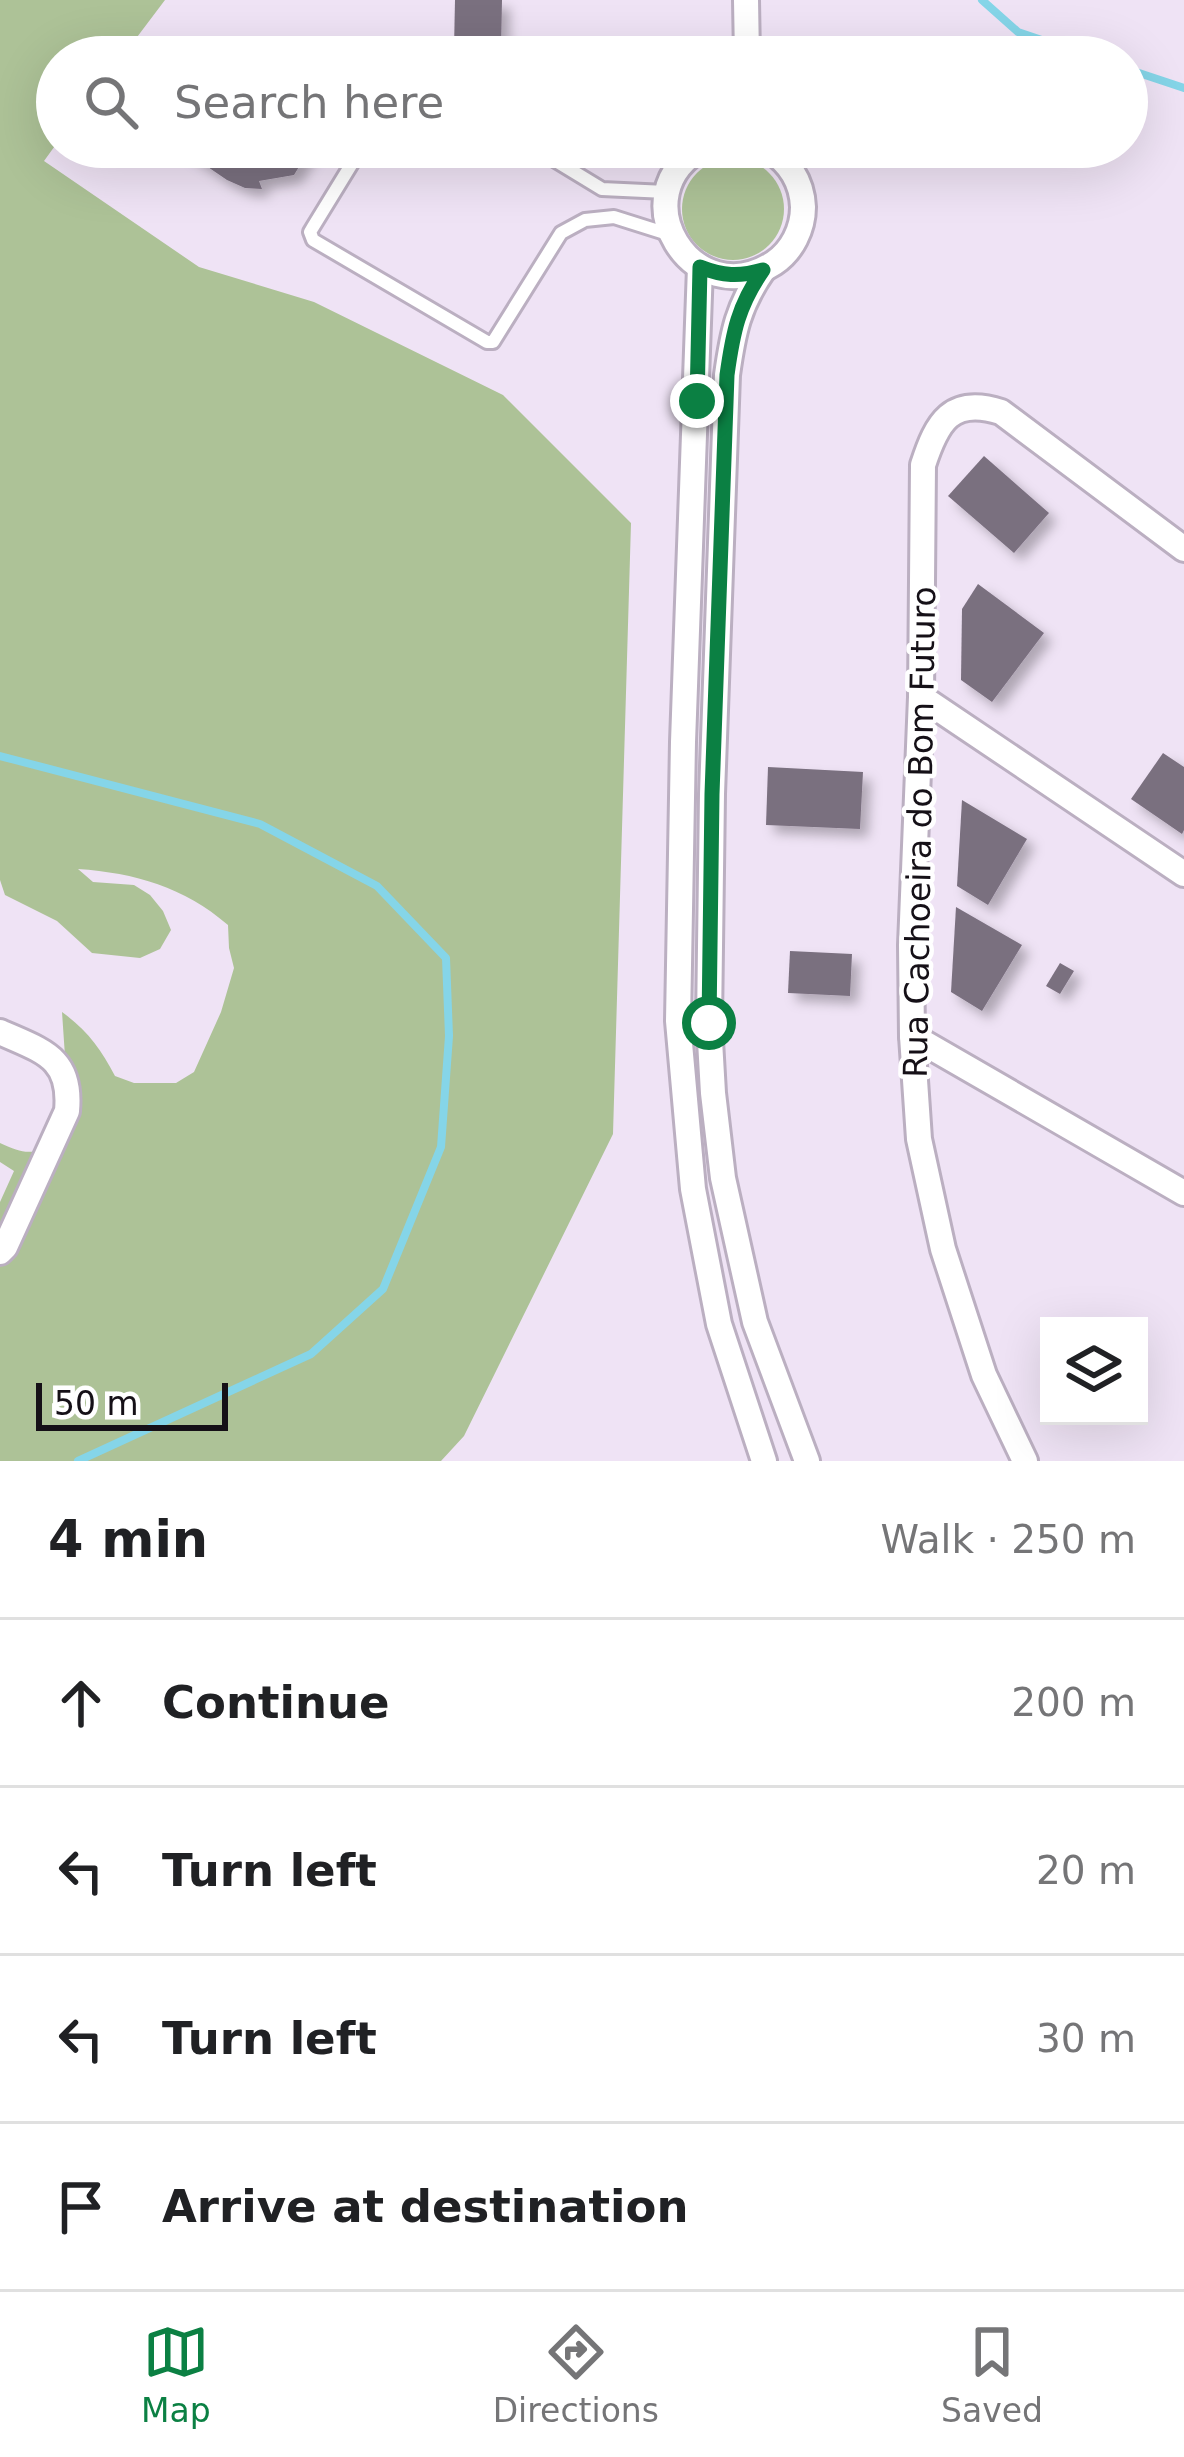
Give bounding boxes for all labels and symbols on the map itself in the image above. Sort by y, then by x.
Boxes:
route end [670,374,724,428]
street label: Rua Cachoeira do Bom Futuro [896,586,943,1078]
route start [682,996,736,1050]
scale bar [36,1377,228,1430]

